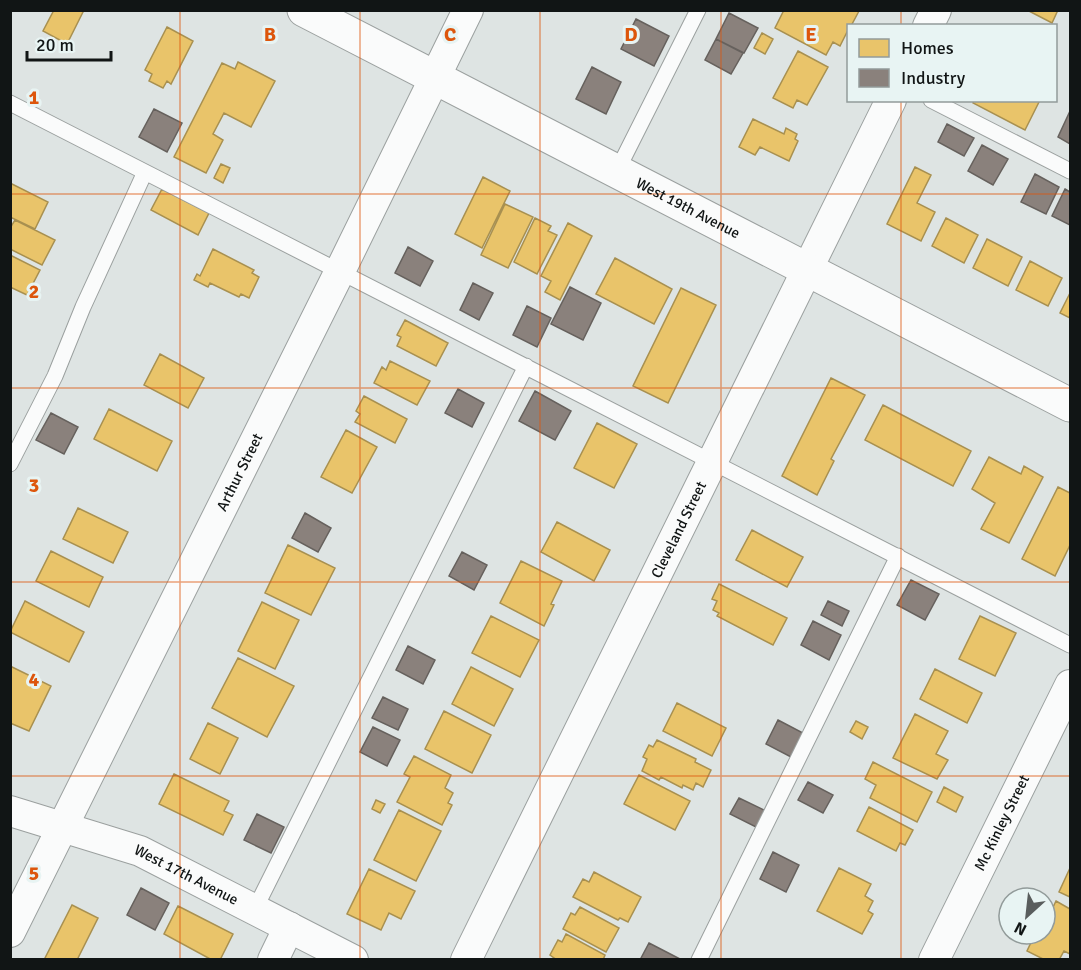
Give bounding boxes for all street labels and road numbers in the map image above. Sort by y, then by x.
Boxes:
street label: West 19th Avenue [633,174,743,242]
street label: Arthur Street [213,430,267,514]
street label: Cleveland Street [647,478,710,581]
street label: Mc Kinley Street [971,772,1033,874]
street label: West 17th Avenue [131,841,241,909]

